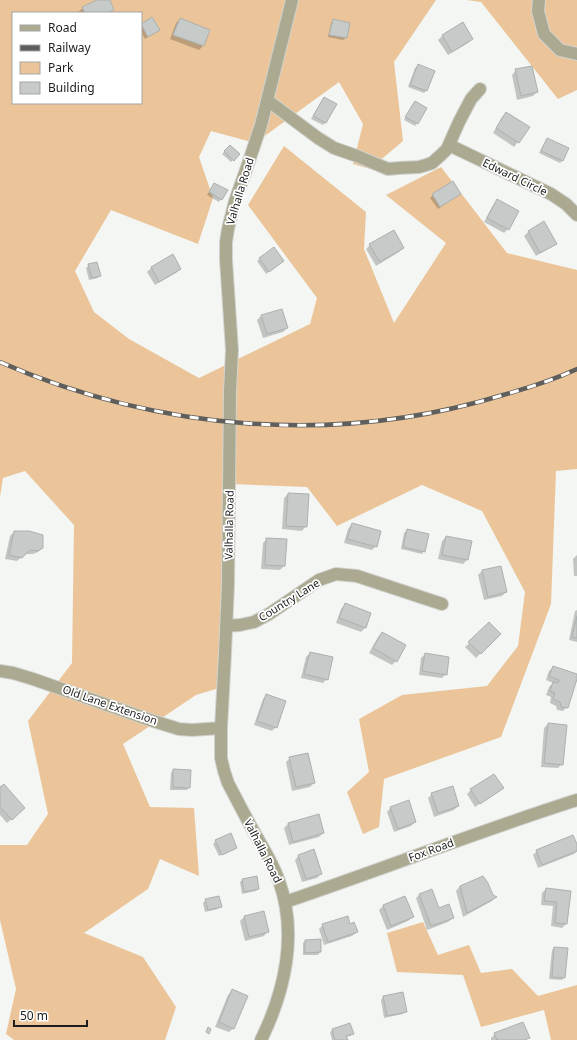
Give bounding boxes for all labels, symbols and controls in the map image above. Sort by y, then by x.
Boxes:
legend [12,12,142,104]
text: Road [48,19,77,36]
text: Railway [48,39,92,56]
text: Park [48,59,74,76]
text: Building [48,79,95,96]
street label: Edward Circle [480,154,550,199]
street label: Valhalla Road [222,155,257,226]
street label: Valhalla Road [220,490,237,560]
street label: Country Lane [255,575,322,624]
street label: Old Lane Extension [61,681,160,728]
street label: Valhalla Road [241,816,286,885]
street label: Fox Road [406,834,456,865]
scale bar [14,1002,87,1028]
text: 50 m [20,1007,48,1024]

